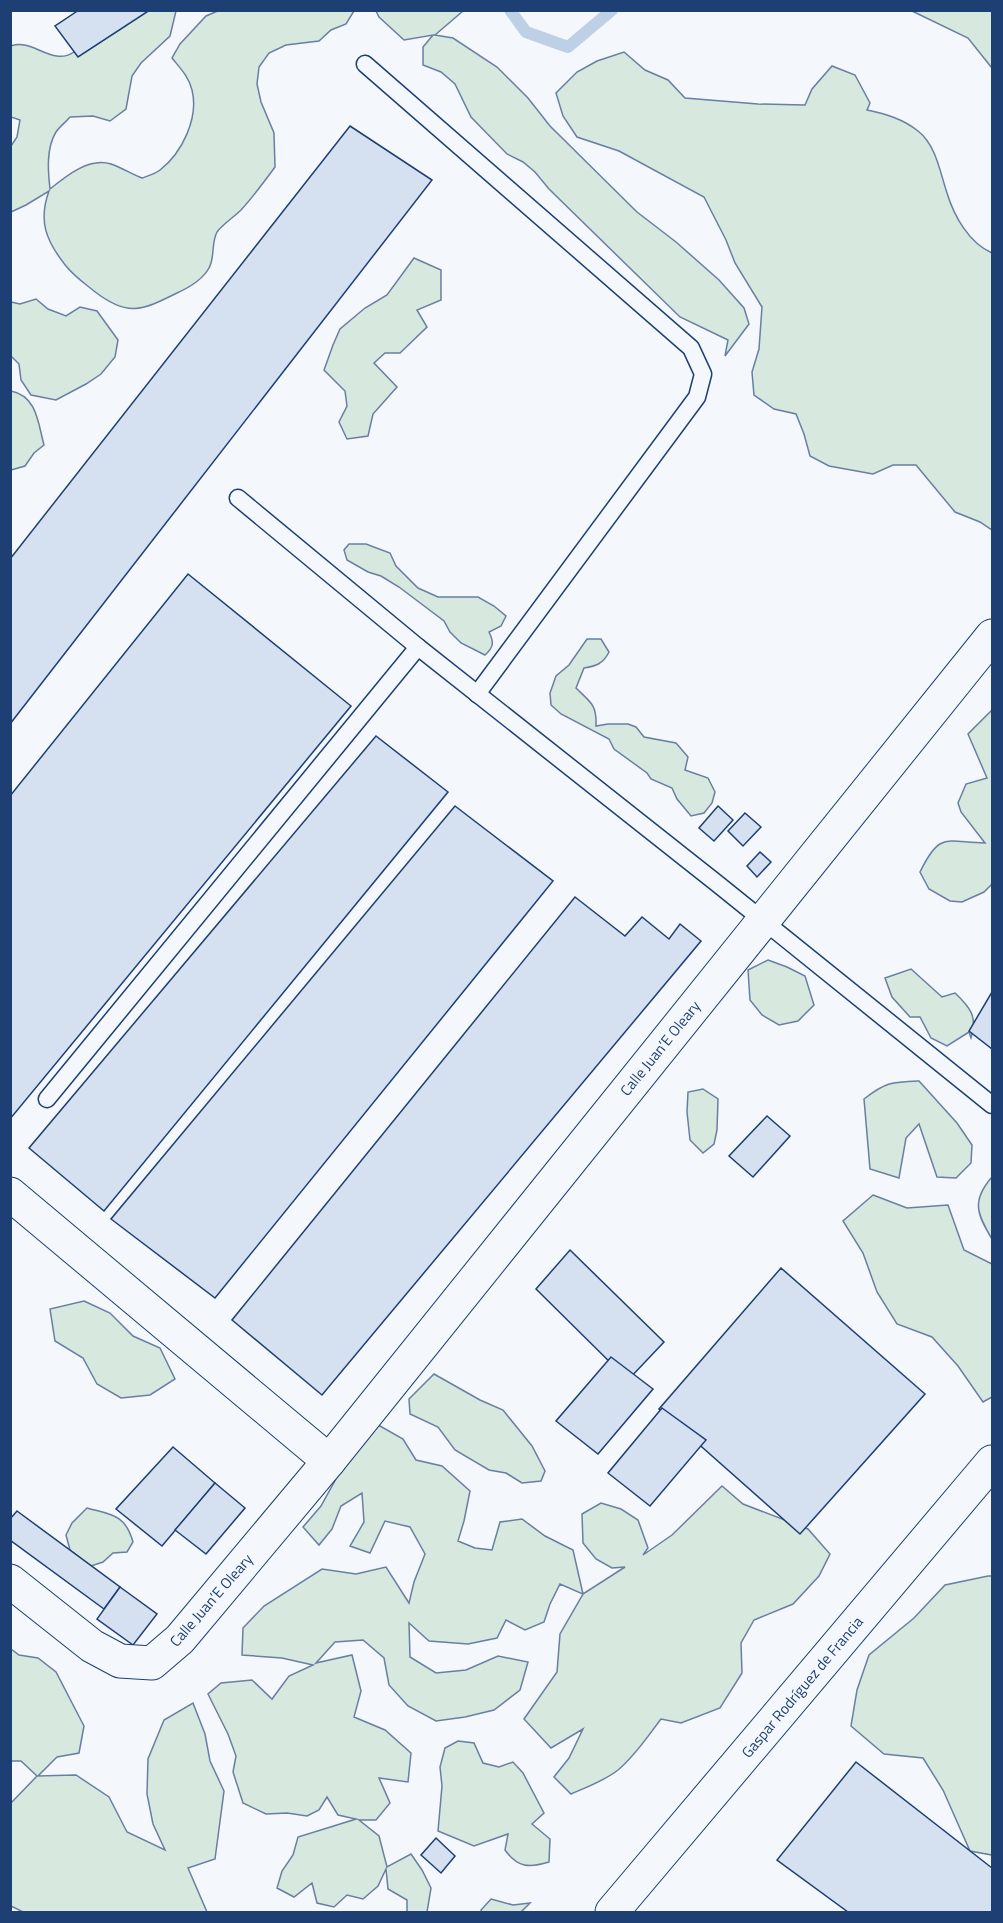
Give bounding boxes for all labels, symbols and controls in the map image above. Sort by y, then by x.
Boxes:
street label: Calle Juan’E Oleary [614,995,706,1101]
street label: Calle Juan’E Oleary [164,1548,258,1652]
street label: Gaspar Rodríguez de Francia [736,1611,869,1763]

